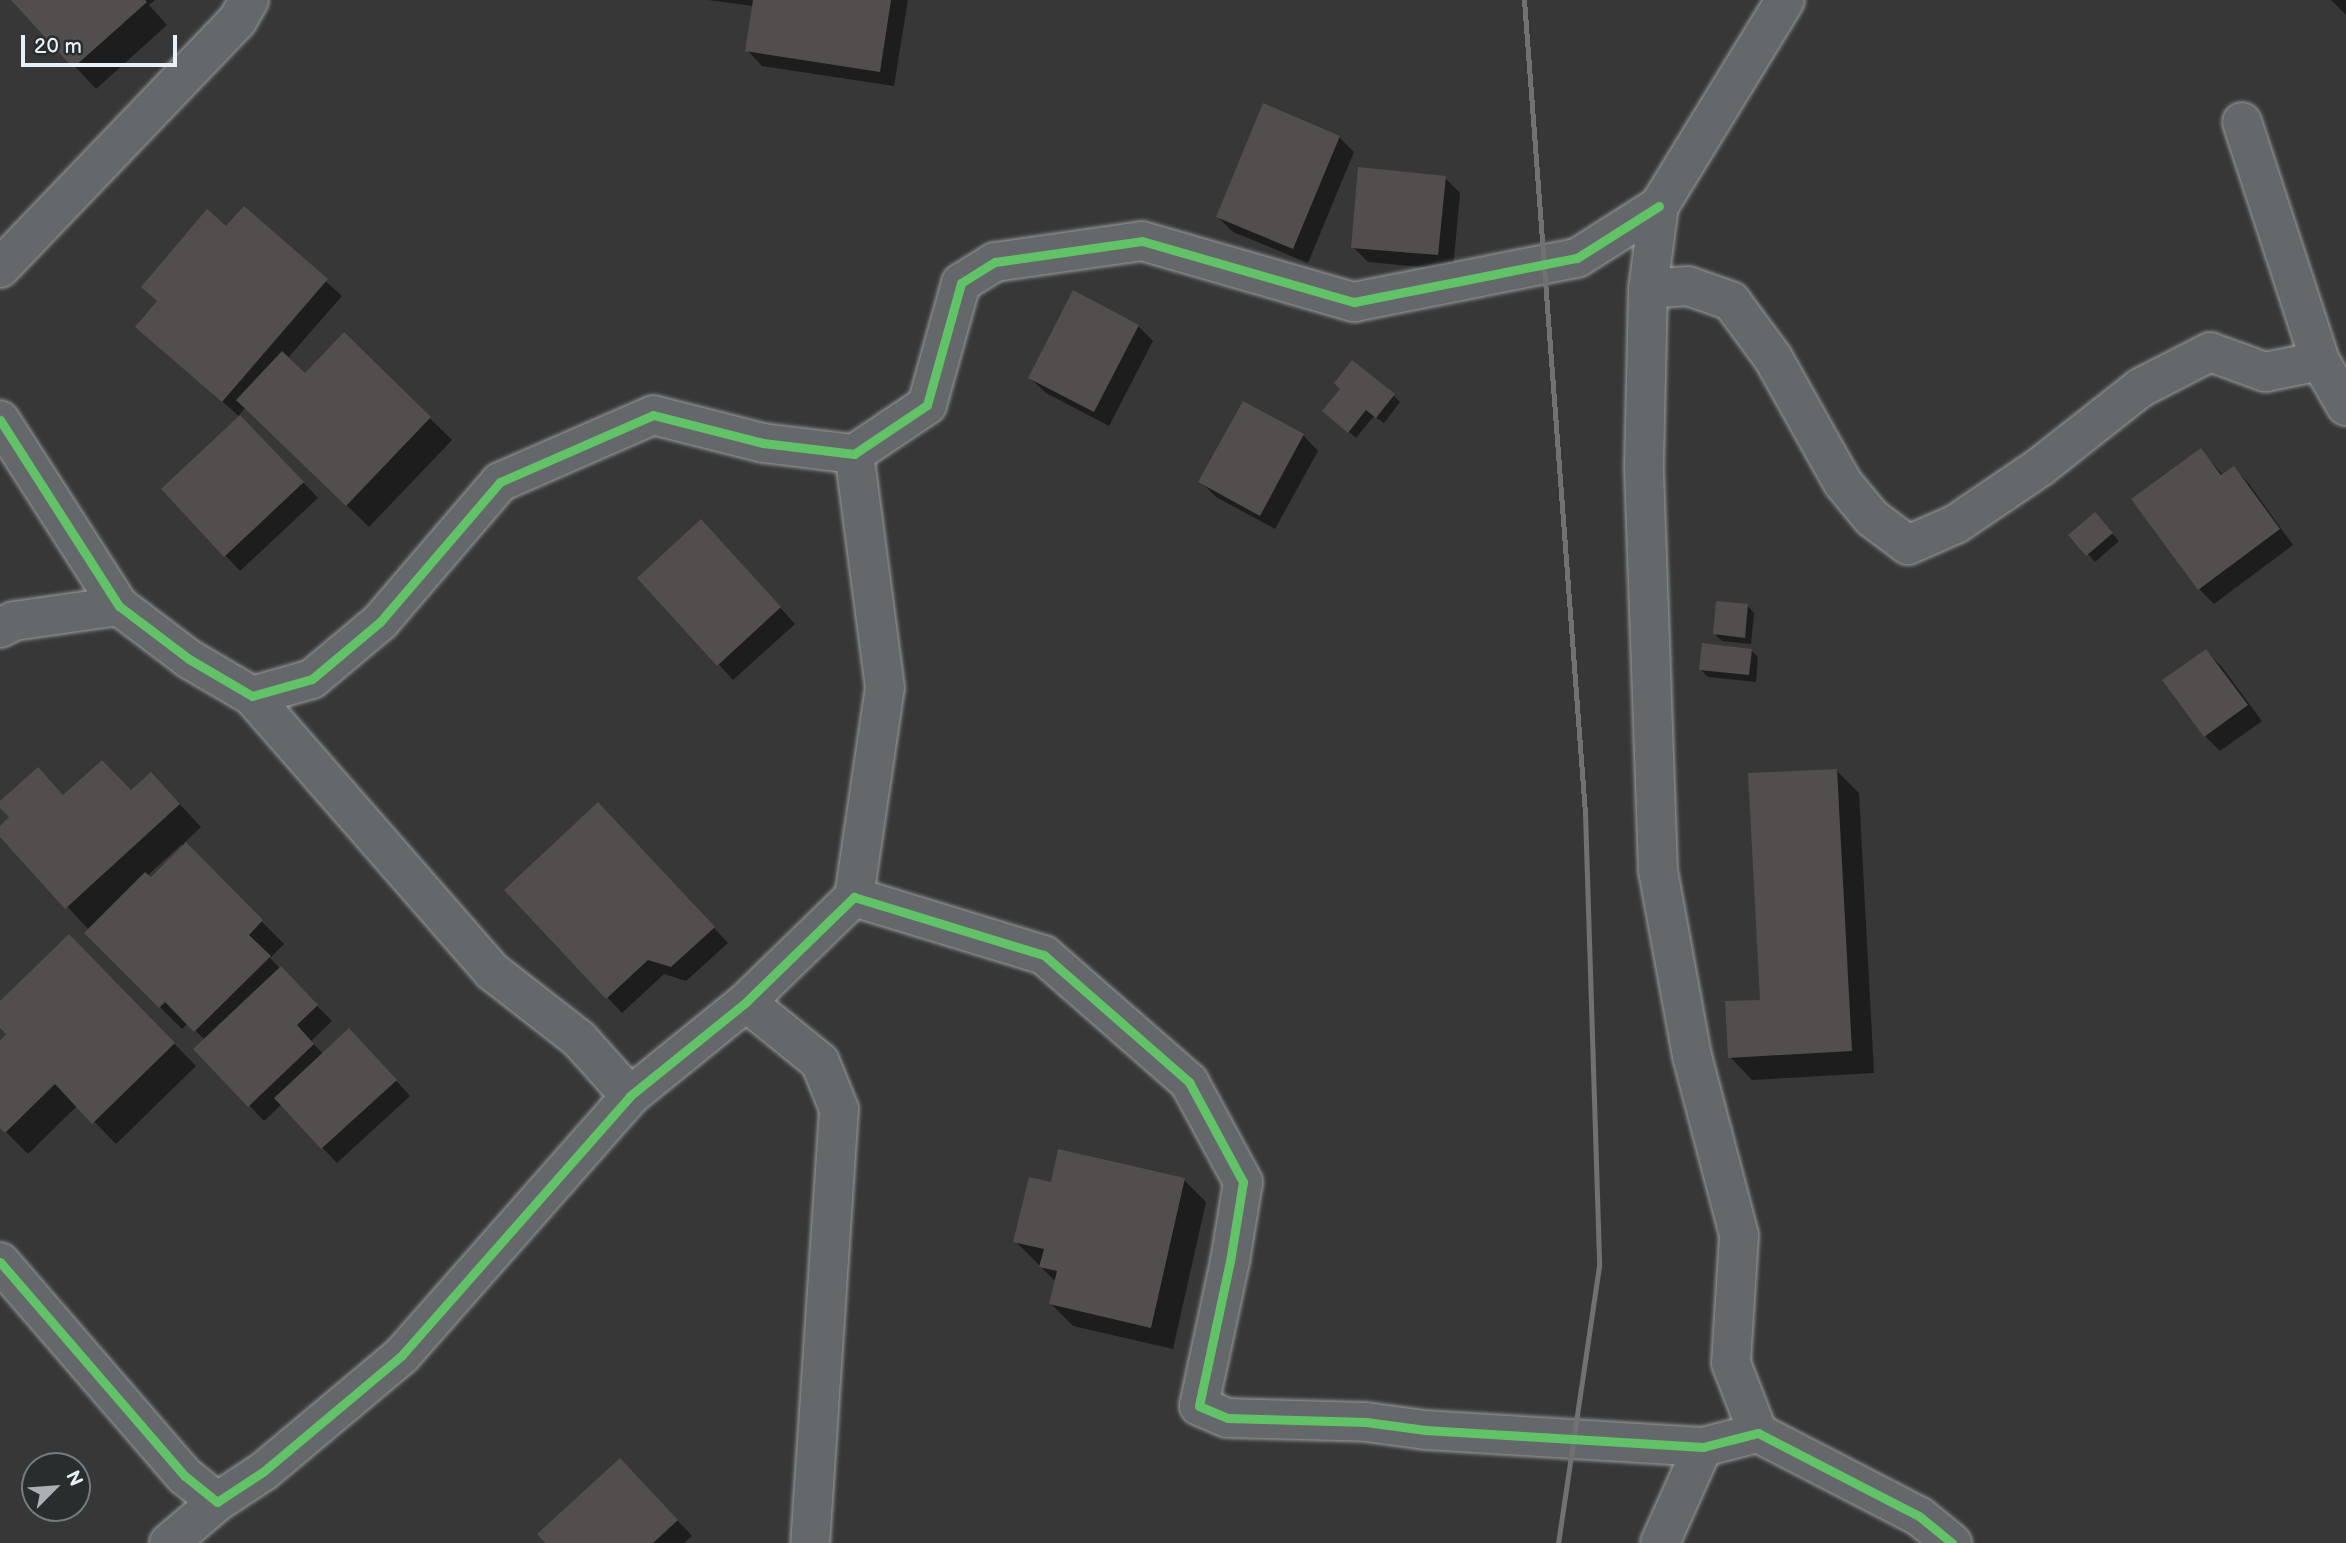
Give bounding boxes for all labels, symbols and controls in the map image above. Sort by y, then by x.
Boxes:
scale bar [24,21,180,65]
text: 20 m [34,34,82,59]
north arrow [21,1452,91,1522]
text: N [60,1467,87,1490]

